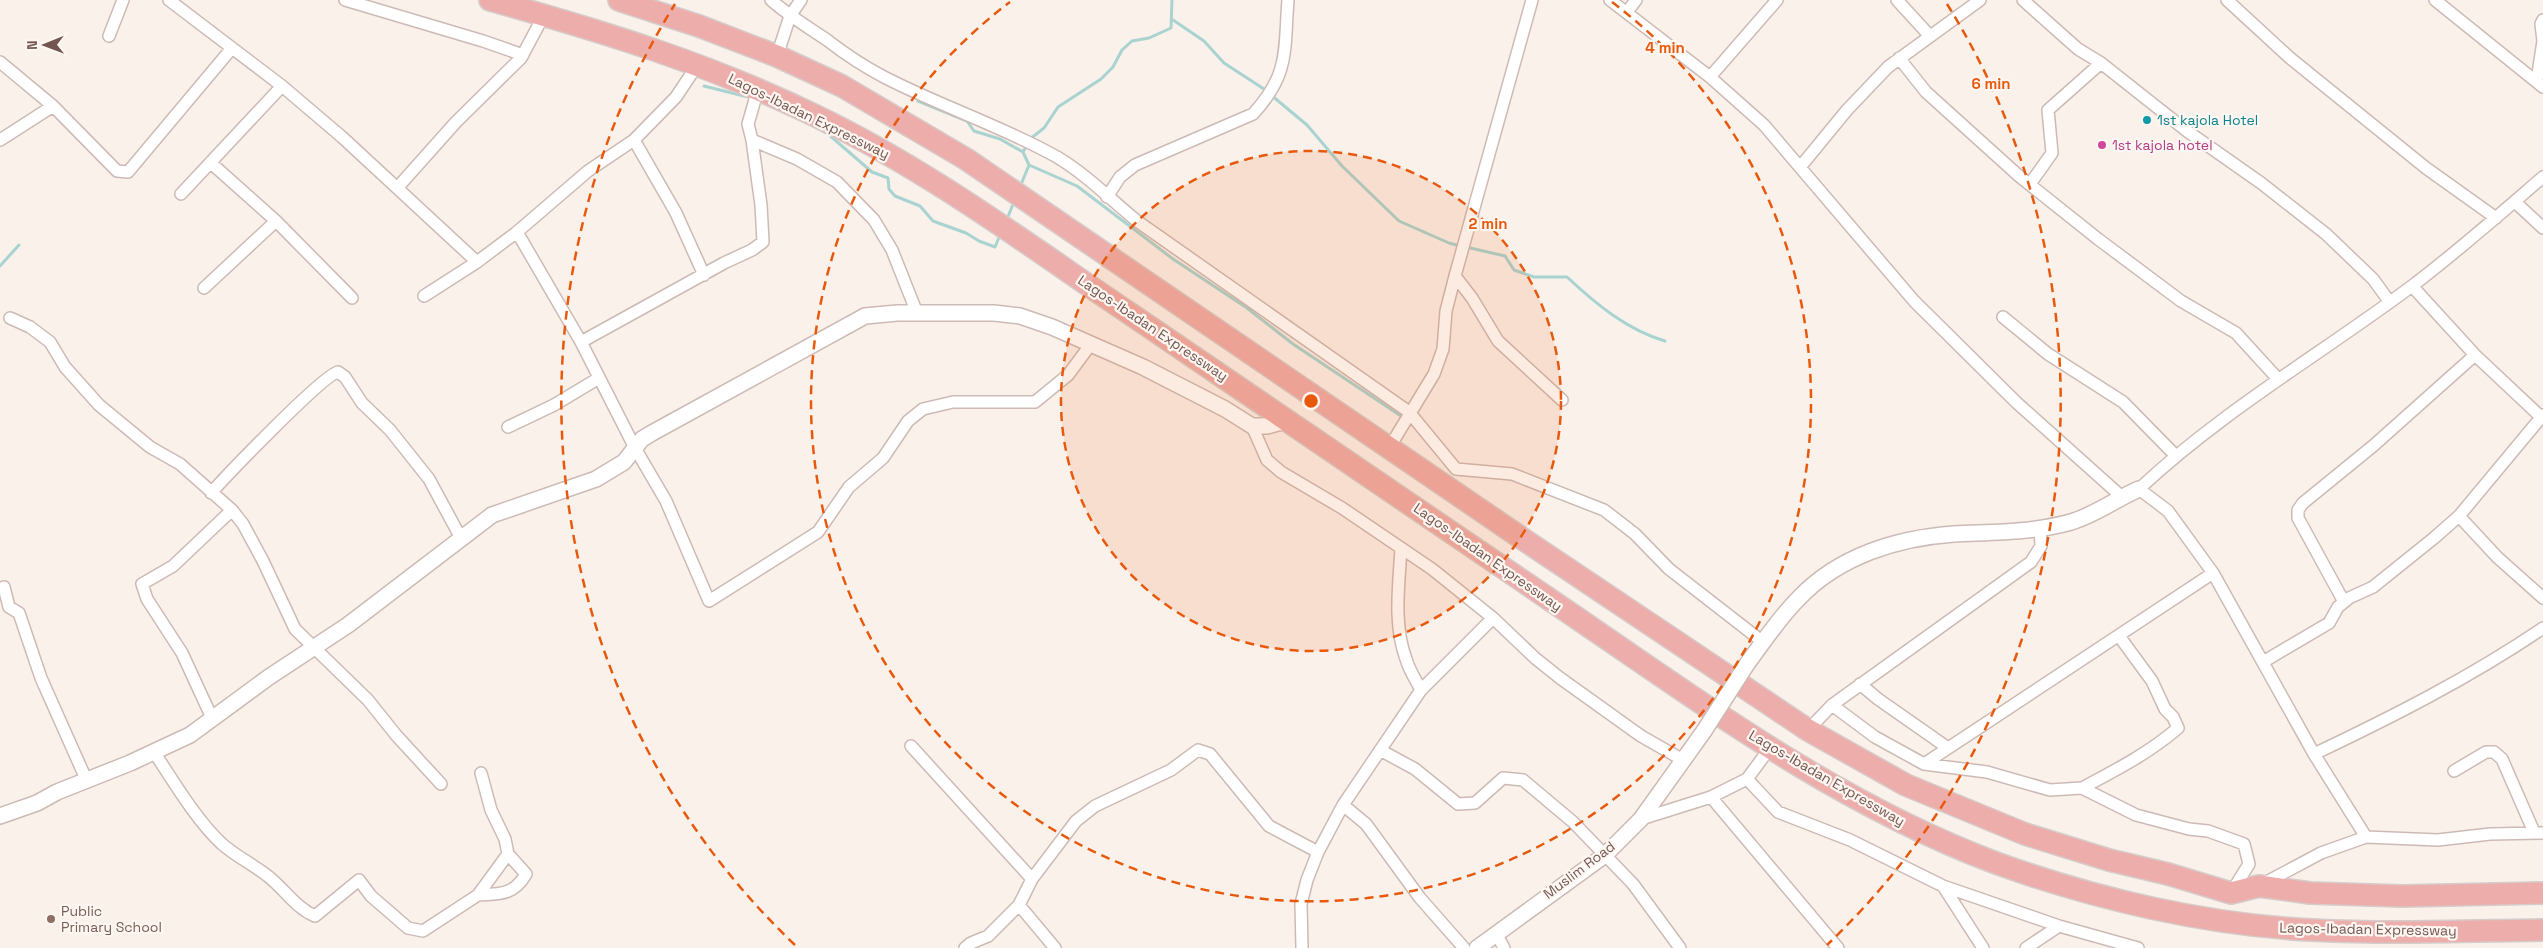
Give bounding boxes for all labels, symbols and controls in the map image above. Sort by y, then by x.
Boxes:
north arrow [20,20,70,70]
text: 4 min [1645,38,1685,57]
text: N [23,40,41,50]
street label: Lagos-Ibadan Expressway [725,69,893,163]
text: 6 min [1971,74,2011,93]
place label: 1st kajola Hotel [2157,111,2258,129]
marker: 1st kajola Hotel [2141,114,2153,126]
place label: 1st kajola hotel [2112,136,2213,154]
marker: 1st kajola hotel [2096,139,2108,151]
text: 2 min [1469,214,1507,233]
street label: Lagos-Ibadan Expressway [1075,271,1231,385]
centre of rings [1302,392,1320,410]
street label: Lagos-Ibadan Expressway [1410,499,1566,615]
street label: Lagos-Ibadan Expressway [1746,726,1908,830]
street label: Muslim Road [1540,837,1618,903]
place label: Public Primary School [61,902,162,936]
marker: Public Primary School [45,913,57,925]
street label: Lagos-Ibadan Expressway [2279,918,2457,940]

